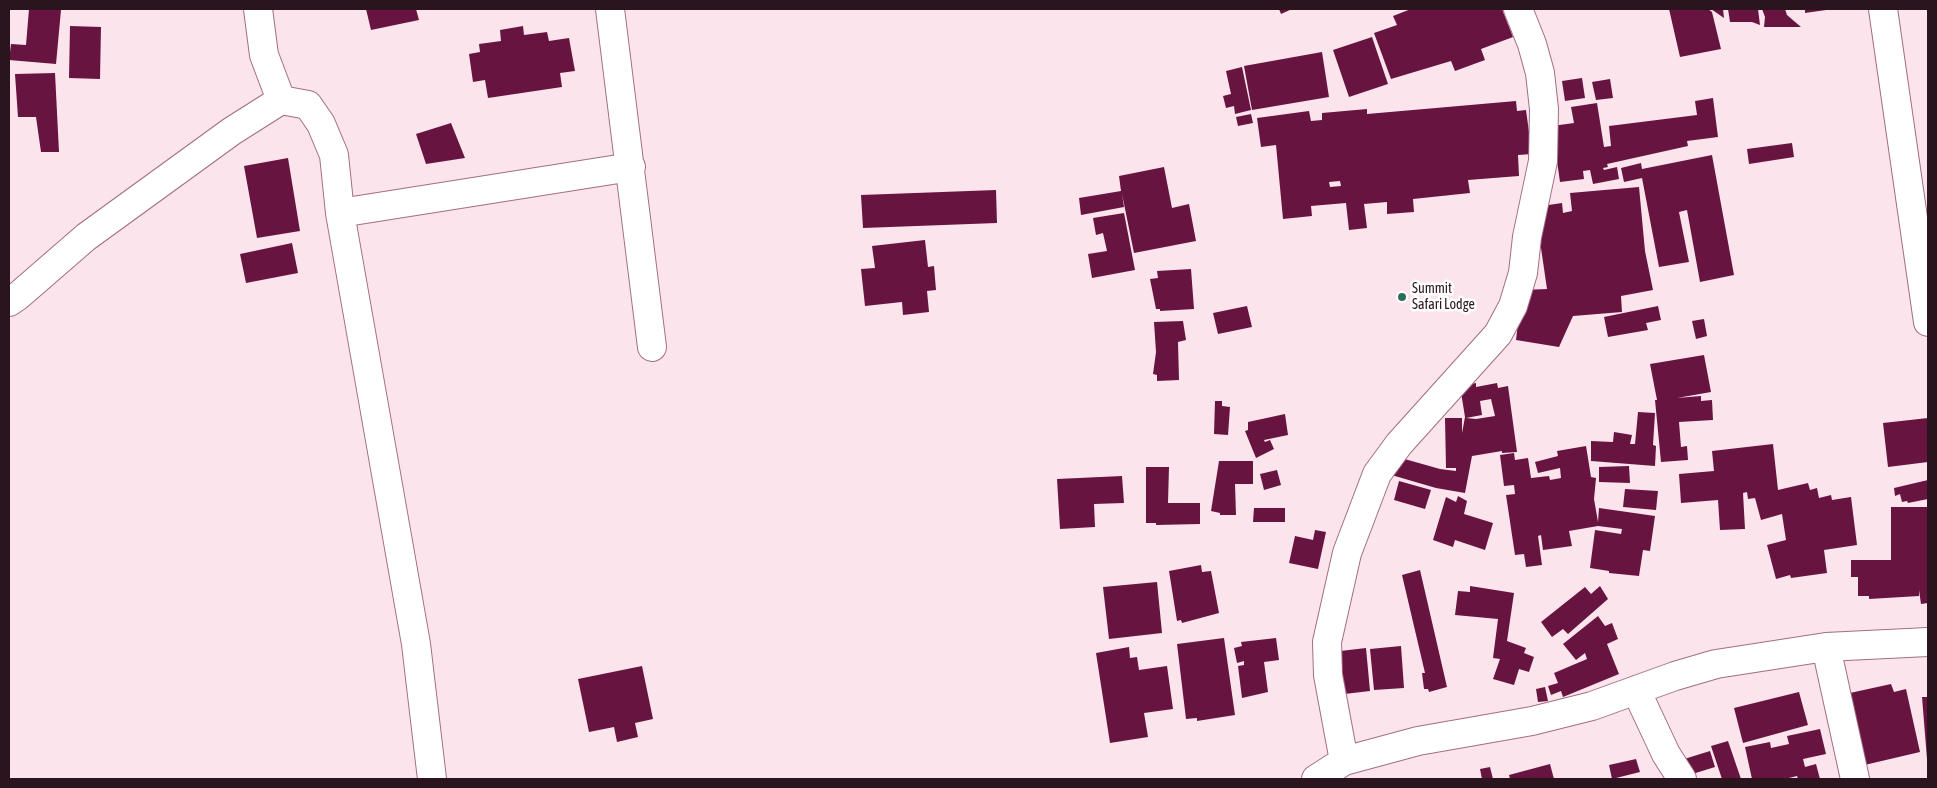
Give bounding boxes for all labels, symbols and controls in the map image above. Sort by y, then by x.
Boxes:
place label: Summit Safari Lodge [1412,281,1475,314]
marker: Summit Safari Lodge [1396,291,1408,303]

